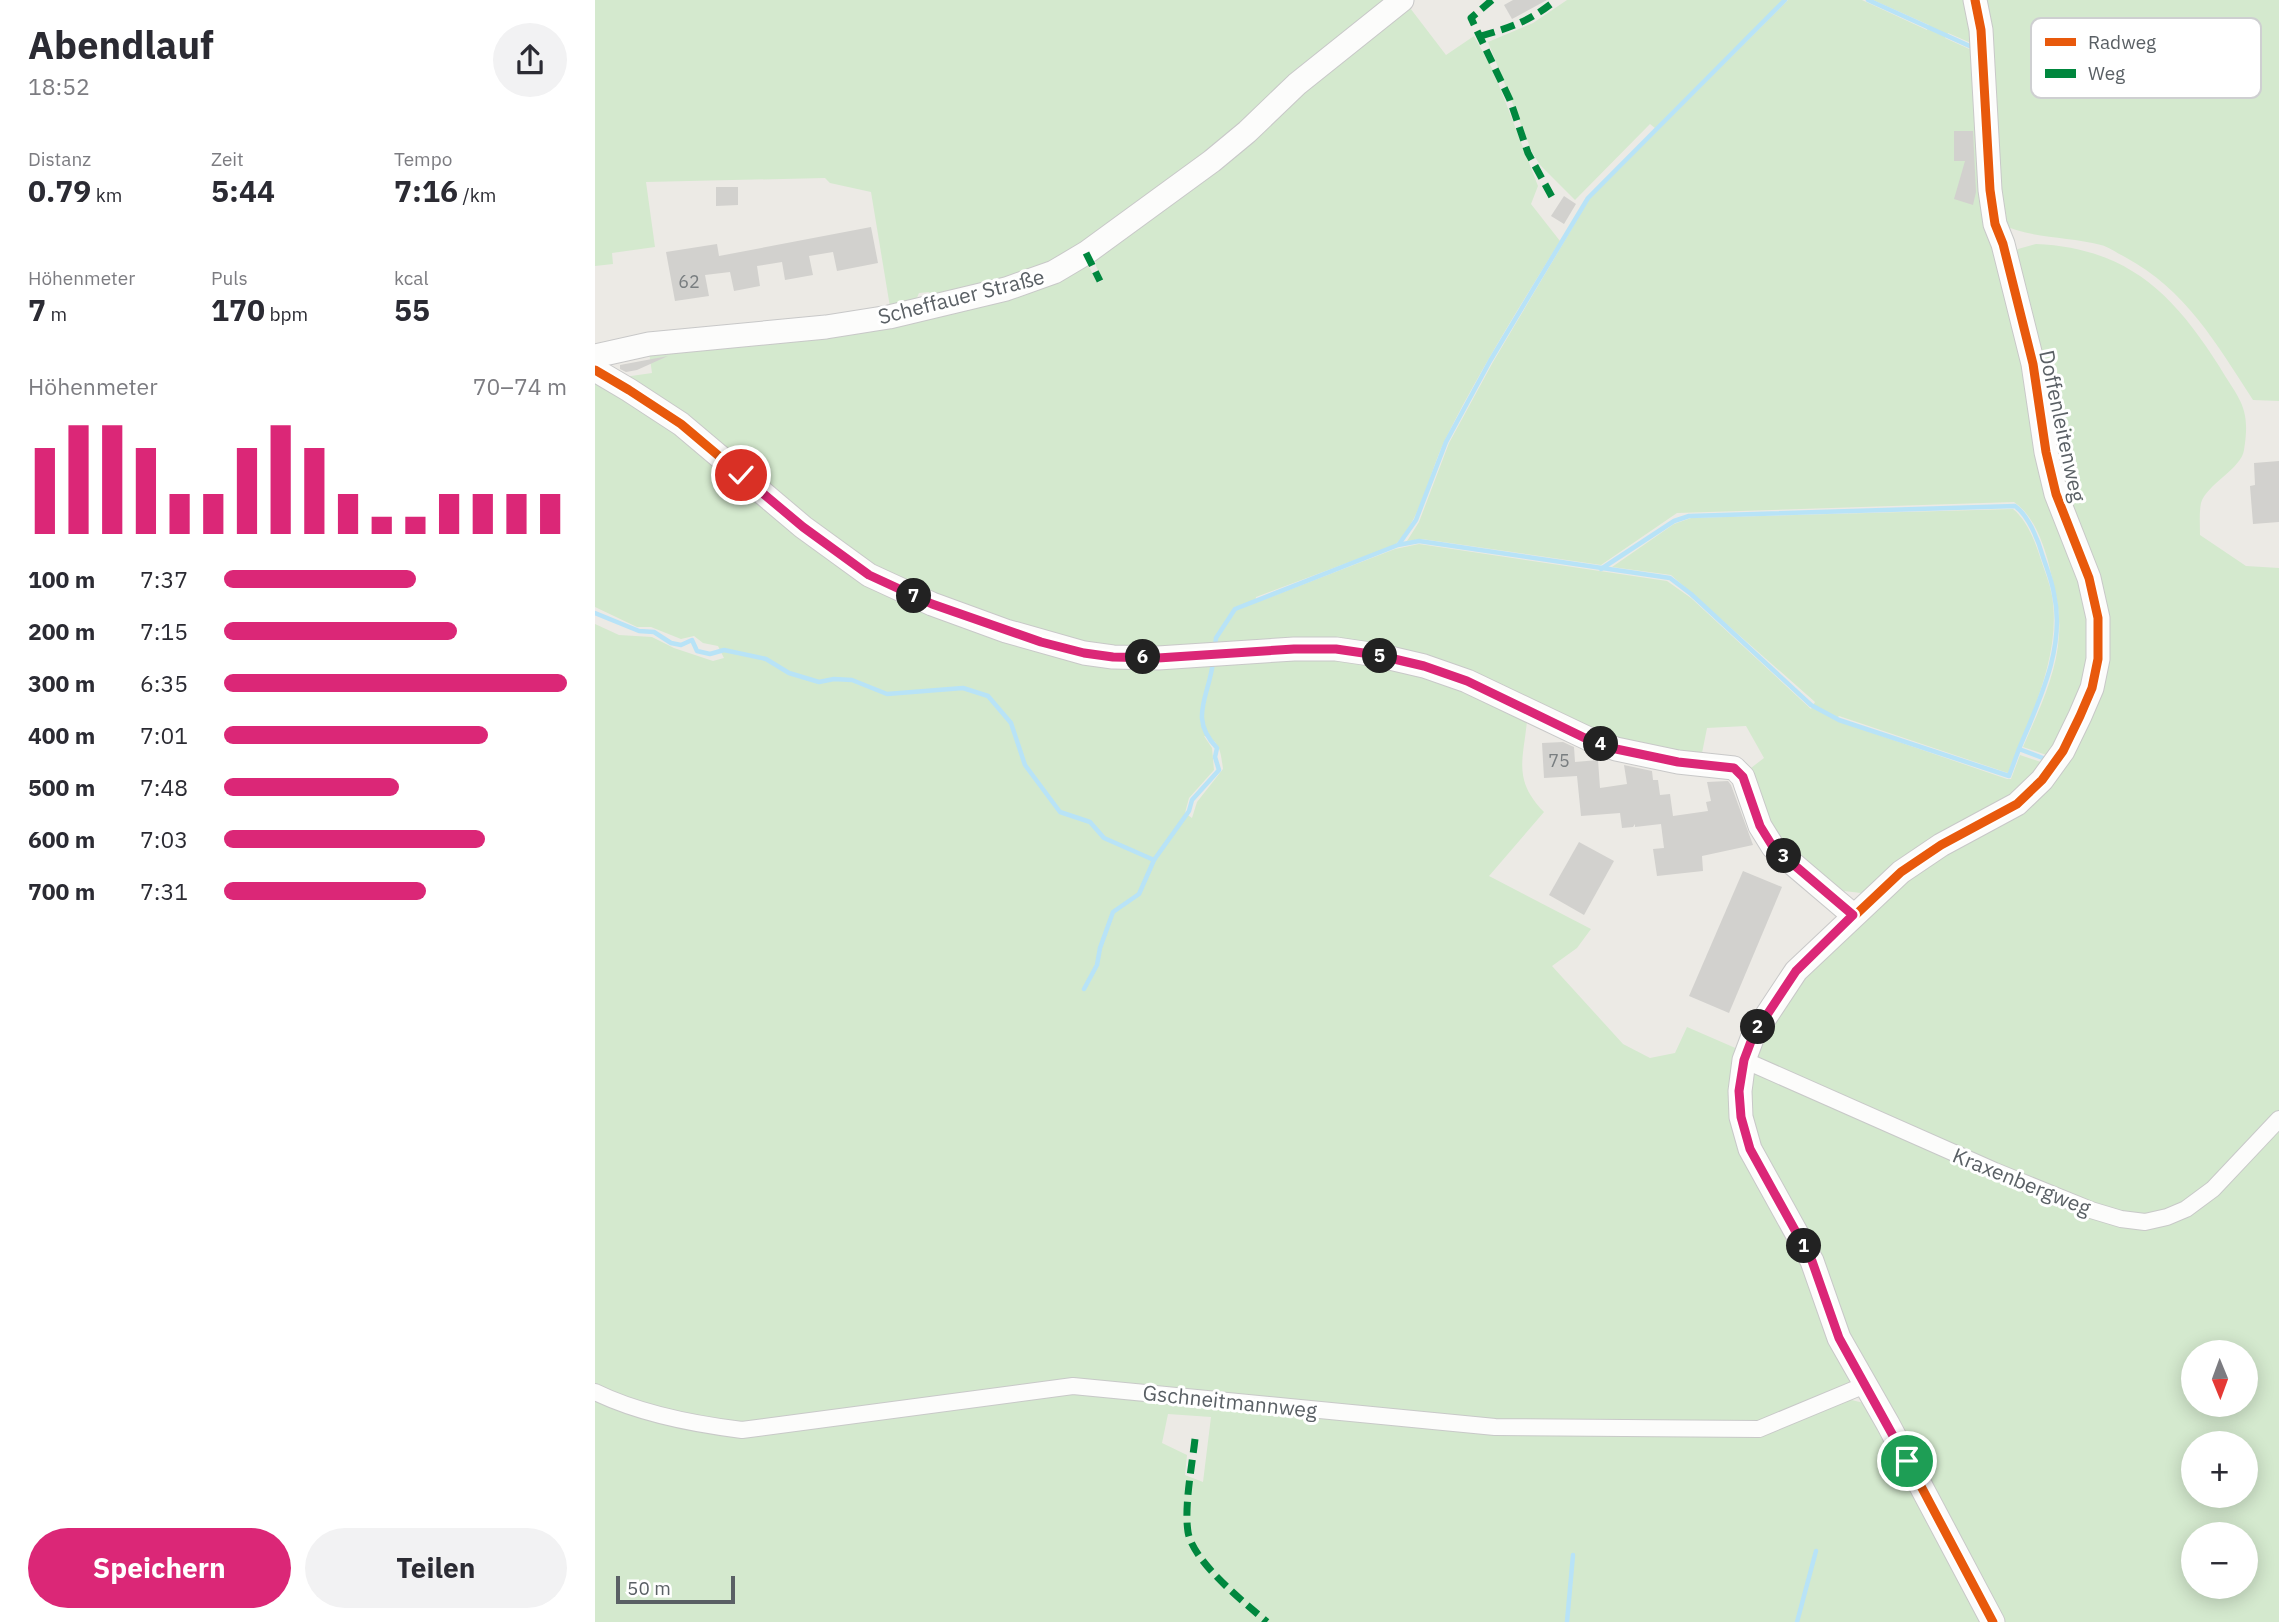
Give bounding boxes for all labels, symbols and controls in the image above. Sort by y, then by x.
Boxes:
legend [2031,18,2261,98]
text: Abendlauf [28,20,214,69]
button: share [493,23,567,97]
text: Radweg [2088,30,2156,54]
text: Weg [2088,61,2125,85]
text: 18:52 [28,71,90,101]
text: Distanz [28,147,91,171]
text: Zeit [211,147,244,171]
text: Tempo [394,147,452,171]
text: 0.79 [28,171,91,210]
text: 5:44 [211,171,275,210]
text: 7:16 [394,171,458,210]
text: km [91,183,122,207]
text: /km [458,183,496,207]
street label: Scheffauer Straße [875,262,1047,330]
text: Höhenmeter [28,266,135,290]
text: Puls [211,266,248,290]
text: kcal [394,266,429,290]
house number: 62 [678,270,700,293]
text: 7 [28,290,46,329]
text: 170 [211,290,265,329]
text: 55 [394,290,430,329]
text: m [46,302,67,326]
text: bpm [265,302,308,326]
street label: Doffenleitenweg [2033,348,2093,504]
text: Höhenmeter [28,371,158,401]
text: 70–74 m [473,371,567,401]
pin [711,445,771,505]
icon: check [722,456,760,494]
text: 100 m [28,564,95,594]
text: 7:37 [140,564,188,594]
pin: 7 [897,578,931,614]
text: 7 [908,583,919,607]
text: 200 m [28,616,95,646]
text: 7:15 [140,616,188,646]
pin: 5 [1363,638,1397,674]
pin: 6 [1125,640,1161,674]
text: 5 [1374,643,1385,667]
text: 6 [1137,644,1148,668]
text: 300 m [28,668,95,698]
text: 6:35 [140,668,188,698]
text: 400 m [28,720,95,750]
text: 7:01 [140,720,188,750]
pin: 4 [1583,726,1619,762]
text: 4 [1595,731,1606,755]
house number: 75 [1548,749,1570,772]
text: 500 m [28,772,95,802]
text: 7:48 [140,772,188,802]
text: 600 m [28,824,95,854]
text: 7:03 [140,824,188,854]
pin: 3 [1767,838,1801,874]
text: 3 [1778,843,1789,867]
text: 700 m [28,876,95,906]
text: 7:31 [140,876,188,906]
pin: 2 [1741,1010,1775,1044]
text: 2 [1752,1014,1763,1038]
street label: Kraxenbergweg [1949,1141,2095,1221]
pin: 1 [1787,1228,1821,1264]
text: 1 [1798,1233,1809,1257]
north arrow [2181,1340,2257,1418]
map controls [2181,1340,2258,1599]
street label: Gschneitmannweg [1141,1378,1319,1424]
pin [1877,1431,1937,1491]
button: + [2181,1431,2258,1508]
icon: arrive [1888,1442,1926,1480]
button: − [2181,1522,2258,1599]
button: Speichern [28,1528,291,1608]
button: Teilen [305,1528,567,1608]
scale bar [616,1573,735,1605]
text: 50 m [627,1576,671,1600]

